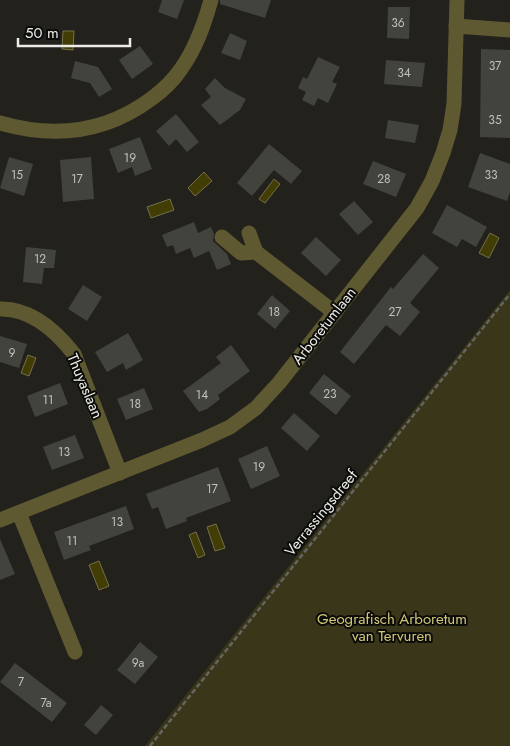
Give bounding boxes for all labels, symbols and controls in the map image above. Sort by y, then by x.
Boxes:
house number: 36 [391,14,405,32]
scale bar [18,15,130,47]
text: 50 m [25,22,59,44]
house number: 37 [489,57,502,75]
house number: 34 [397,64,411,82]
house number: 35 [488,111,502,129]
house number: 19 [124,149,136,167]
house number: 15 [11,166,23,184]
house number: 33 [484,166,498,184]
house number: 17 [71,170,84,188]
house number: 28 [377,170,391,188]
house number: 12 [34,250,46,268]
street label: Arboretumlaan [287,282,361,370]
house number: 18 [268,303,280,321]
house number: 27 [388,303,402,321]
house number: 9 [9,344,16,362]
street label: Thuyaslaan [62,350,108,422]
house number: 23 [323,385,337,403]
house number: 14 [196,386,208,404]
house number: 11 [43,391,53,409]
house number: 18 [129,395,141,413]
house number: 13 [58,443,70,461]
house number: 19 [253,458,265,476]
street label: Verrassingsdreef [279,464,363,561]
house number: 17 [206,480,219,498]
house number: 13 [111,513,123,531]
house number: 11 [67,532,77,550]
park label: Geografisch Arboretum van Tervuren [317,608,467,647]
house number: 9a [132,654,144,672]
house number: 7 [18,673,25,691]
house number: 7a [41,694,52,712]

